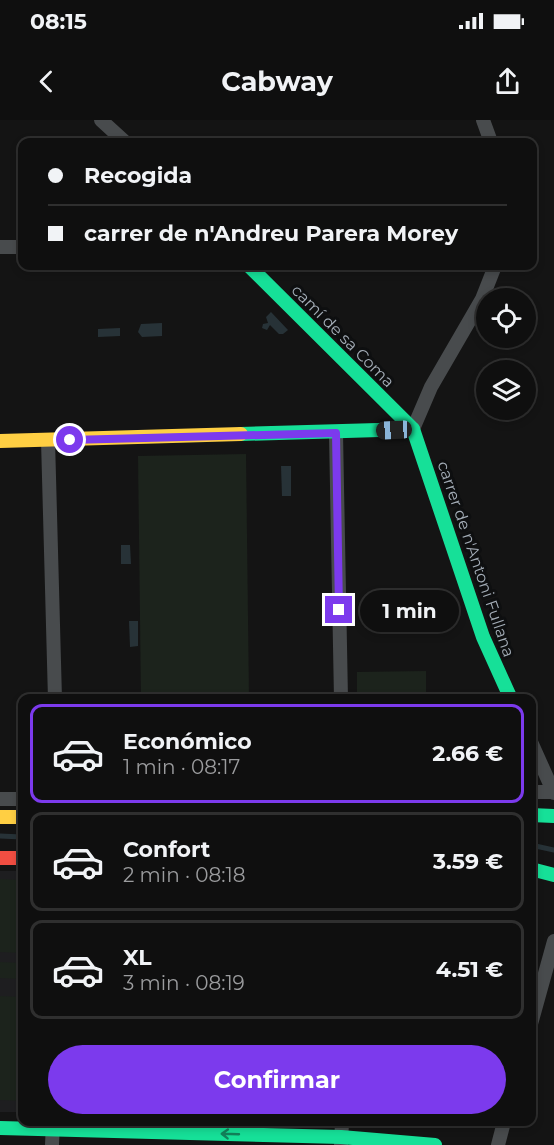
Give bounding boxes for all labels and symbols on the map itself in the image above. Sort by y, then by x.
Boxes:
street label: camí de sa Coma [288,281,398,391]
car [376,420,412,440]
route start [56,426,83,453]
street label: carrer de n'Antoni Fullana [433,459,519,659]
callout: 1 min [360,589,459,631]
route end [325,596,352,623]
one-way arrow [220,1128,240,1140]

